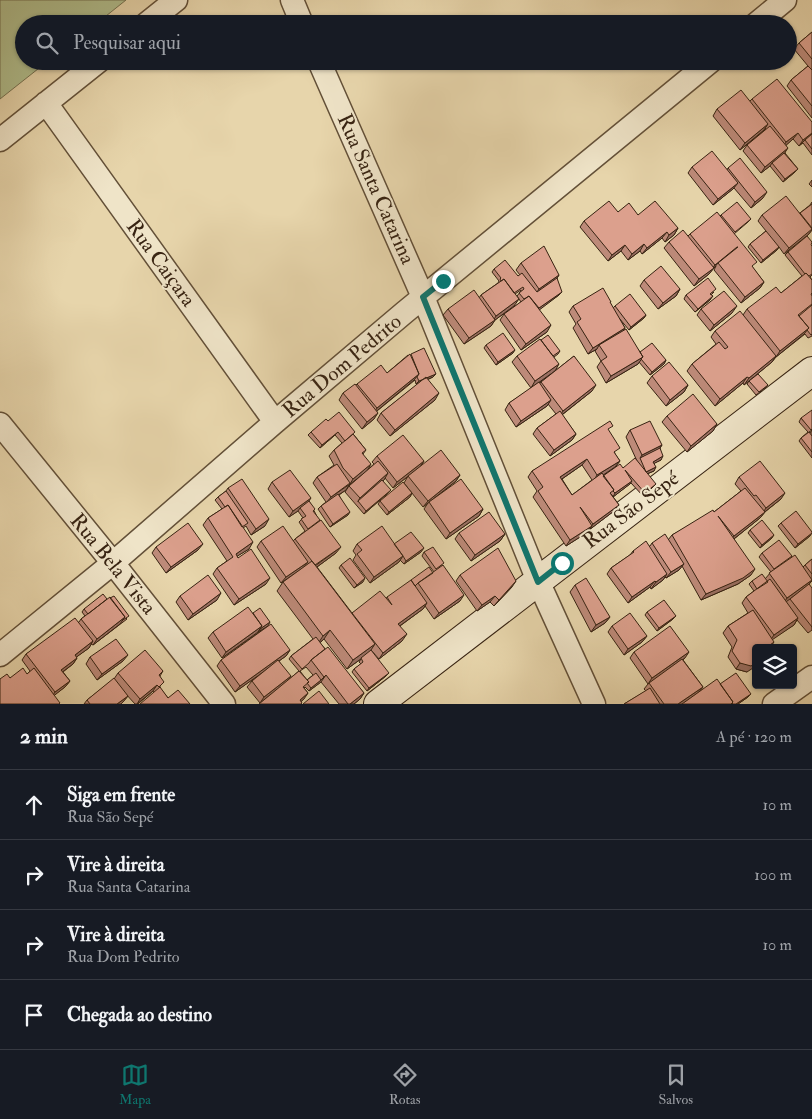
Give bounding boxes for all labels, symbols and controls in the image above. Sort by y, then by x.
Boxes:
search box [15,15,797,70]
icon: search [33,29,61,57]
text: Pesquisar aqui [73,31,181,55]
street label: Rua Santa Catarina [331,110,421,269]
street label: Rua Caiçara [120,214,202,312]
route end [432,270,455,293]
street label: Rua Dom Pedrito [277,308,407,424]
street label: Rua São Sepé [578,465,685,555]
street label: Rua Bela Vista [64,508,162,620]
route start [551,552,574,575]
map controls [752,644,797,689]
button: layers [752,644,797,689]
text: 2 min [20,723,68,750]
text: A pé · 120 m [716,727,792,747]
text: Siga em frente [67,783,175,807]
icon: ahead [20,791,48,819]
text: 10 m [762,795,792,815]
text: Rua São Sepé [67,807,153,827]
text: Vire à direita [67,853,164,877]
icon: right [20,861,48,889]
text: 100 m [754,865,792,885]
text: Rua Santa Catarina [67,877,190,897]
text: Vire à direita [67,923,164,947]
icon: right [20,931,48,959]
text: 10 m [762,935,792,955]
text: Rua Dom Pedrito [67,947,179,967]
icon: arrive [20,1001,48,1029]
text: Chegada ao destino [67,1003,212,1027]
tab: Mapa [119,1061,151,1108]
tab: Rotas [389,1061,421,1108]
tab: Salvos [658,1061,693,1108]

